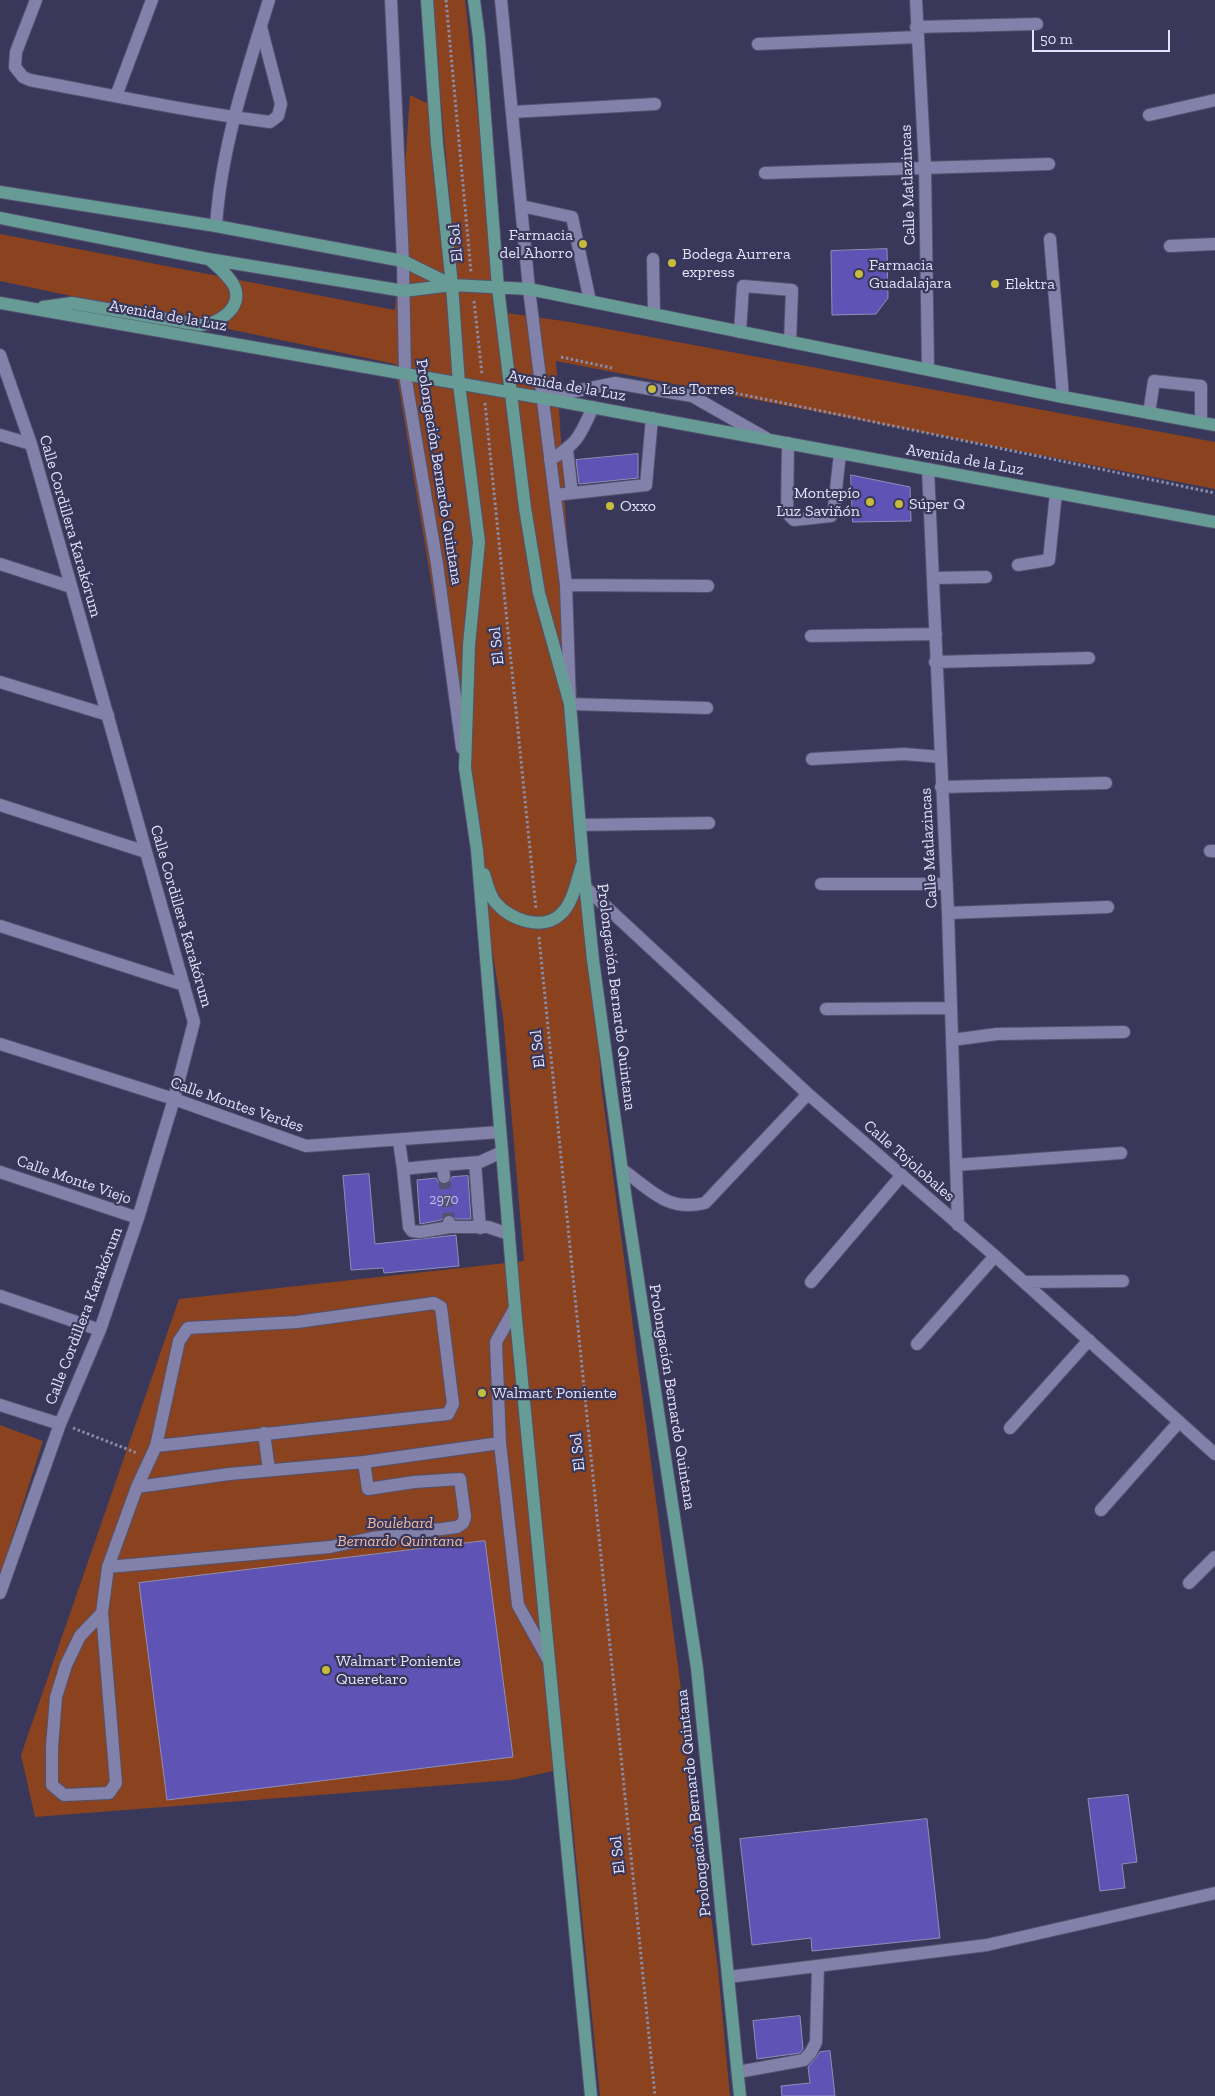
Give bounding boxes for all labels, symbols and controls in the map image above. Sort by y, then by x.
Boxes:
scale bar [1035,20,1172,52]
text: 50 m [1040,30,1073,48]
street label: Calle Matlazincas [896,124,920,246]
street label: El Sol [445,223,467,263]
place label: Farmacia del Ahorro [500,225,573,263]
marker: Farmacia del Ahorro [577,238,589,250]
place label: Bodega Aurrera express [682,244,791,282]
place label: Farmacia Guadalajara [869,255,951,293]
marker: Bodega Aurrera express [666,257,678,269]
marker: Farmacia Guadalajara [853,268,865,280]
place label: Elektra [1005,274,1055,294]
marker: Elektra [989,278,1001,290]
street label: Avenida de la Luz [108,296,228,336]
street label: Prolongación Bernardo Quintana [412,358,466,586]
street label: Avenida de la Luz [507,366,627,406]
place label: Las Torres [662,379,734,399]
marker: Las Torres [646,383,658,395]
street label: Calle Cordillera Karakórum [35,433,105,619]
street label: Avenida de la Luz [905,440,1025,480]
place label: Montepío Luz Saviñón [776,483,860,521]
place label: Súper Q [909,494,965,514]
place label: Oxxo [620,496,656,516]
marker: Montepío Luz Saviñón [864,496,876,508]
marker: Súper Q [893,498,905,510]
marker: Oxxo [604,500,616,512]
street label: El Sol [485,626,509,666]
street label: Calle Matlazincas [916,787,942,909]
street label: Calle Cordillera Karakórum [146,823,216,1009]
street label: Prolongación Bernardo Quintana [593,883,639,1111]
street label: El Sol [526,1029,550,1069]
street label: Calle Montes Verdes [168,1073,306,1137]
street label: Calle Tojolobales [859,1116,959,1206]
street label: Calle Monte Viejo [14,1151,134,1209]
house number: 2970 [429,1192,459,1208]
street label: Calle Cordillera Karakórum [41,1225,127,1407]
street label: Prolongación Bernardo Quintana [645,1283,699,1511]
place label: Walmart Poniente [492,1383,617,1403]
marker: Walmart Poniente [476,1387,488,1399]
street label: El Sol [566,1432,590,1472]
park label: Boulebard Bernardo Quintana [337,1513,463,1551]
place label: Walmart Poniente Queretaro [336,1651,461,1689]
marker: Walmart Poniente Queretaro [320,1664,332,1676]
street label: Prolongación Bernardo Quintana [673,1689,715,1917]
street label: El Sol [606,1835,630,1875]

